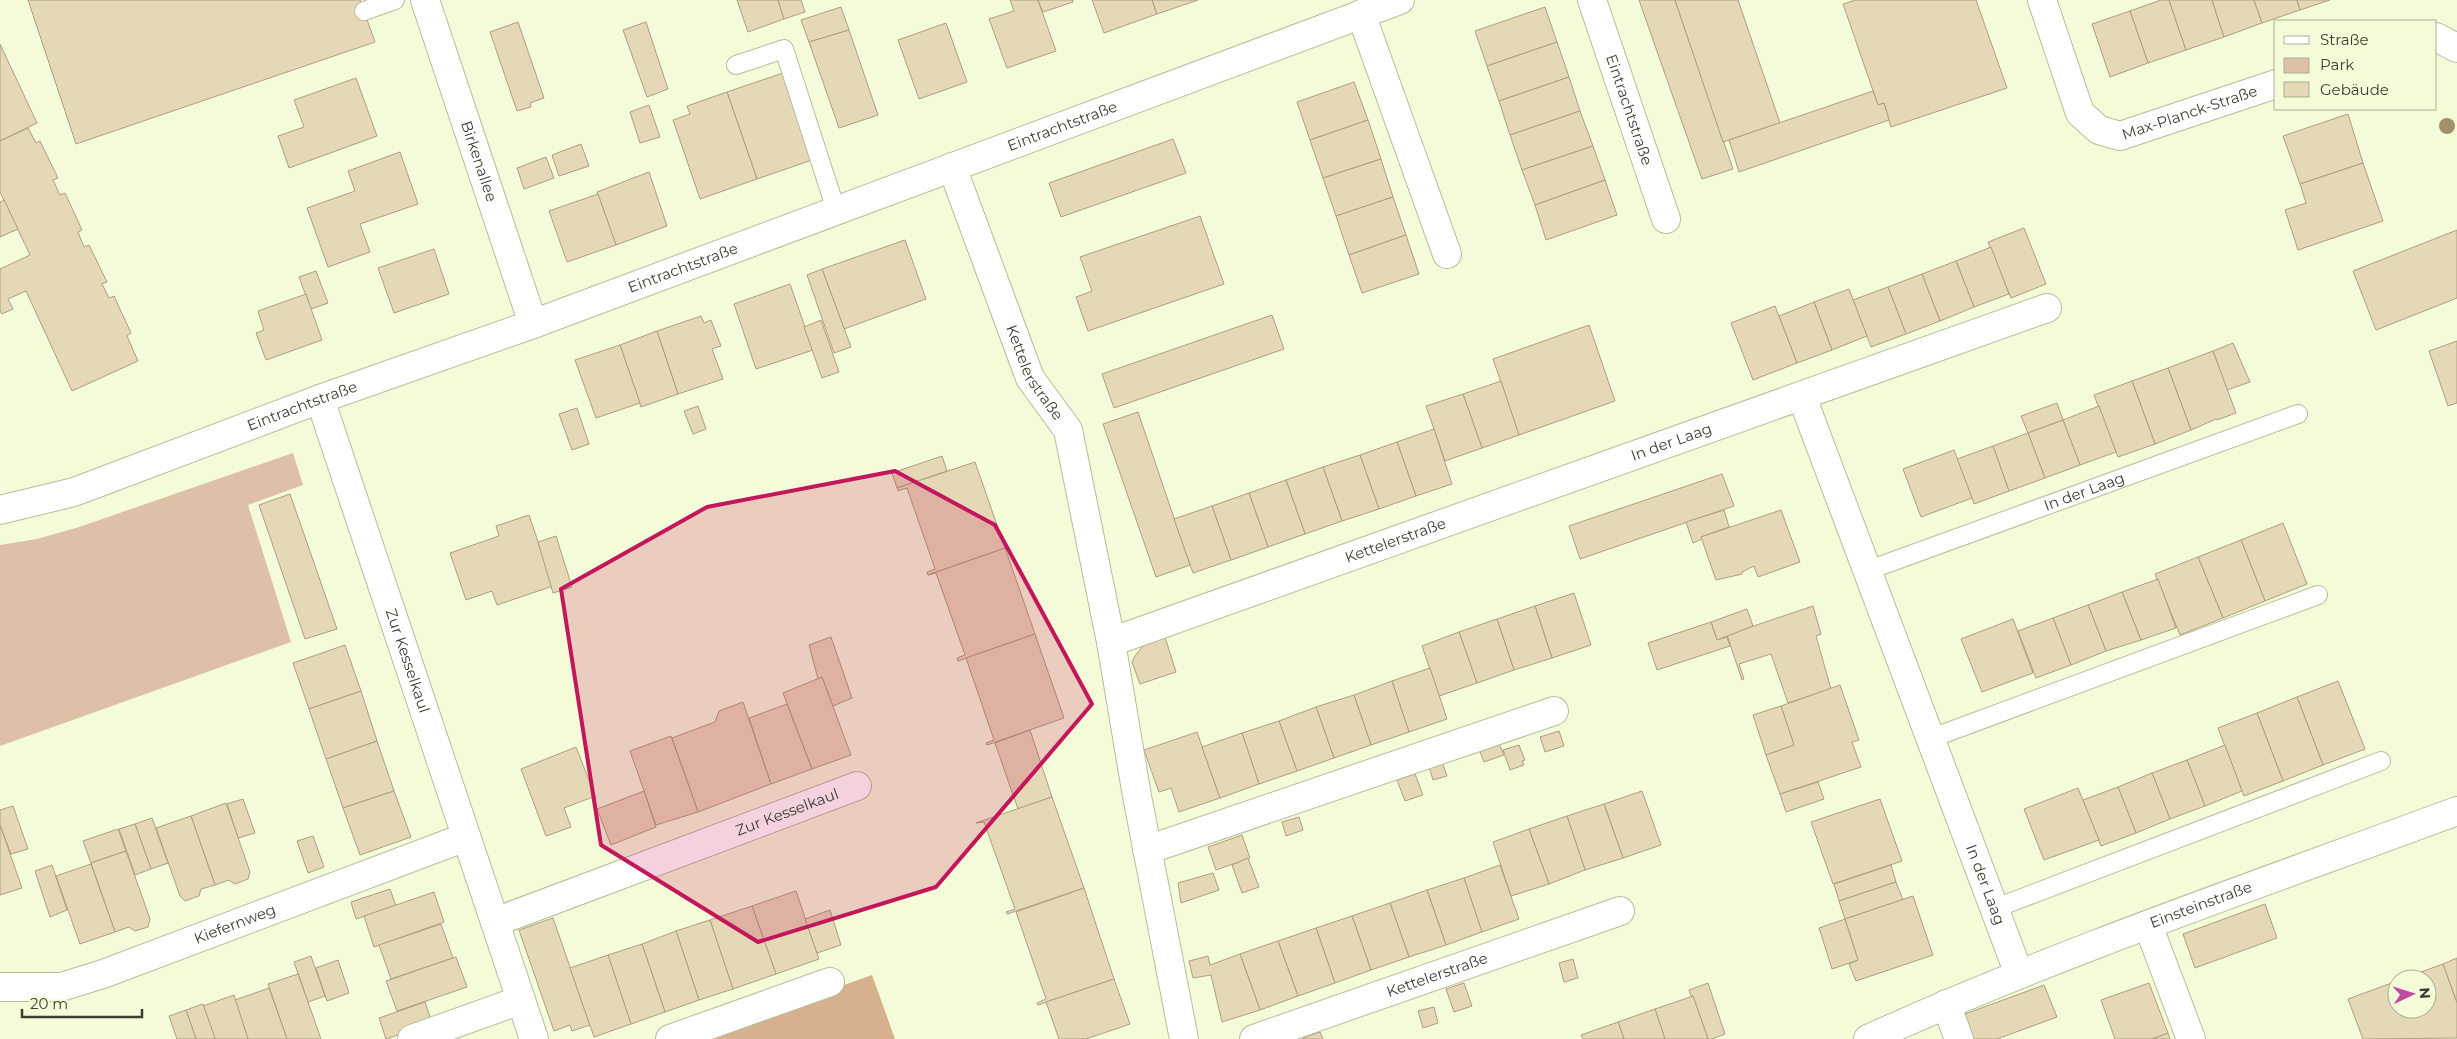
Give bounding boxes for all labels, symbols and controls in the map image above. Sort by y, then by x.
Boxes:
legend [2274,20,2437,110]
text: Straße [2320,30,2369,49]
street label: Eintrachtstraße [1602,52,1657,168]
text: Park [2320,55,2354,74]
text: Gebäude [2320,80,2389,99]
street label: Max-Planck-Straße [2119,81,2260,144]
street label: Eintrachtstraße [1004,97,1120,155]
street label: Birkenallee [457,118,502,204]
street label: Eintrachtstraße [625,238,740,297]
street label: Kettelerstraße [1002,322,1068,424]
street label: Eintrachtstraße [244,377,360,435]
street label: In der Laag [1628,418,1714,465]
street label: In der Laag [2041,468,2127,515]
street label: Kettelerstraße [1342,513,1448,567]
street label: Zur Kesselkaul [382,606,434,715]
street label: Zur Kesselkaul [733,784,841,840]
street label: In der Laag [1962,842,2010,927]
street label: Einsteinstraße [2147,877,2254,932]
street label: Kiefernweg [191,900,278,948]
street label: Kettelerstraße [1384,948,1490,1001]
north arrow [2387,969,2437,1019]
scale bar [22,986,142,1018]
text: N [2416,987,2434,999]
text: 20 m [30,994,68,1013]

